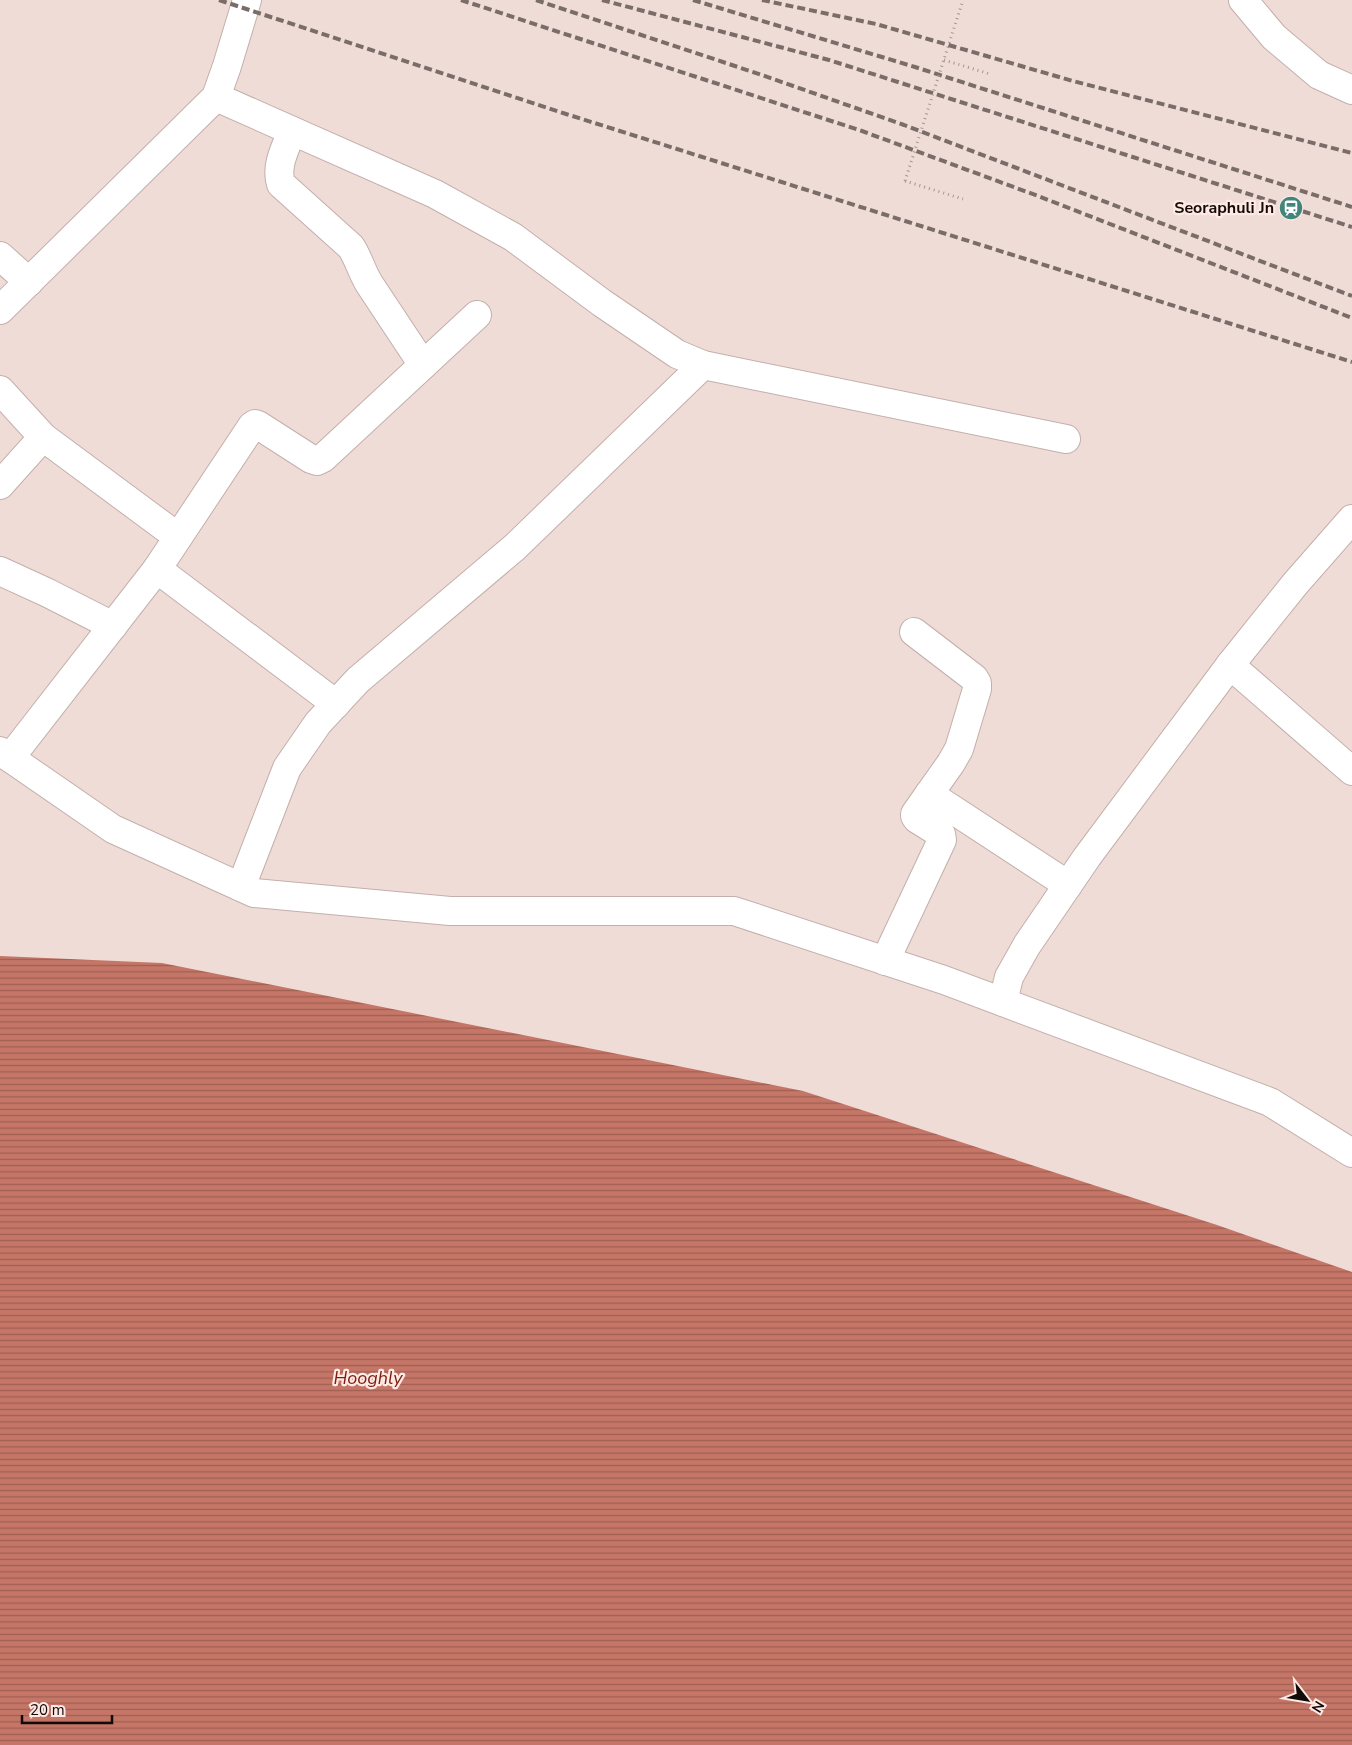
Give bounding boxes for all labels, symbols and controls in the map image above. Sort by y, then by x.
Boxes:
station icon: Seoraphuli Jn [1278,195,1304,221]
place label: Seoraphuli Jn [1174,197,1274,219]
water label: Hooghly [334,1366,403,1390]
north arrow [1282,1675,1332,1725]
scale bar [22,1692,112,1724]
text: N [1307,1697,1329,1716]
text: 20 m [30,1700,65,1720]

